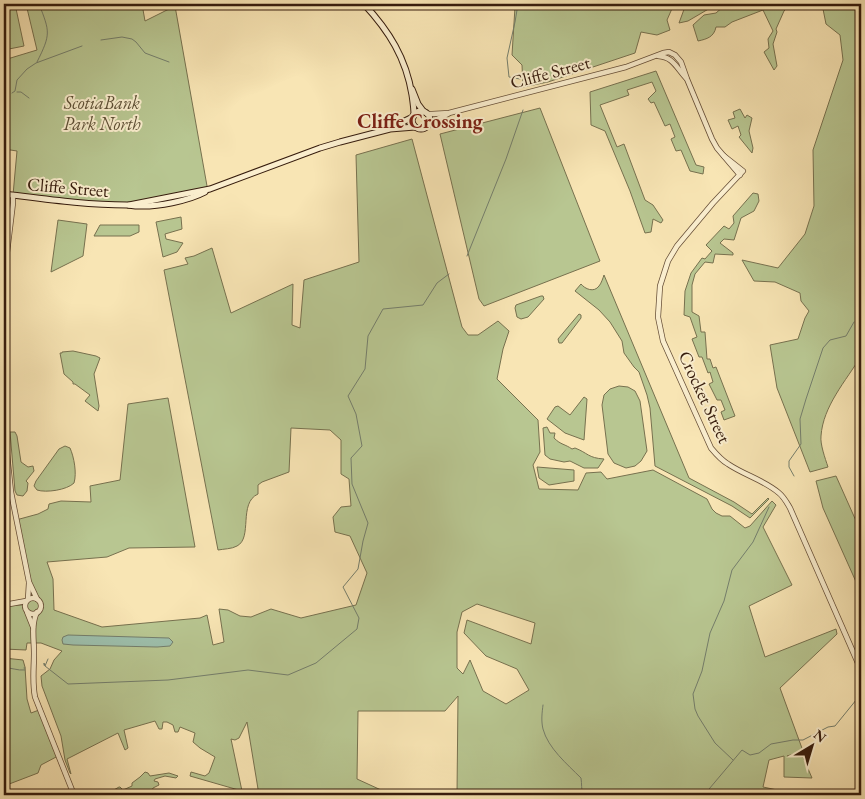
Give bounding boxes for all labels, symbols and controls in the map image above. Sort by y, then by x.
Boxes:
street label: Cliffe Street [508,50,593,94]
park label: ScotiaBank Park North [63,91,141,135]
district label: Cliffe Crossing [357,108,484,134]
street label: Cliffe Street [26,172,110,202]
street label: Crocket Street [674,347,737,447]
north arrow [788,722,838,772]
text: N [810,725,831,747]

